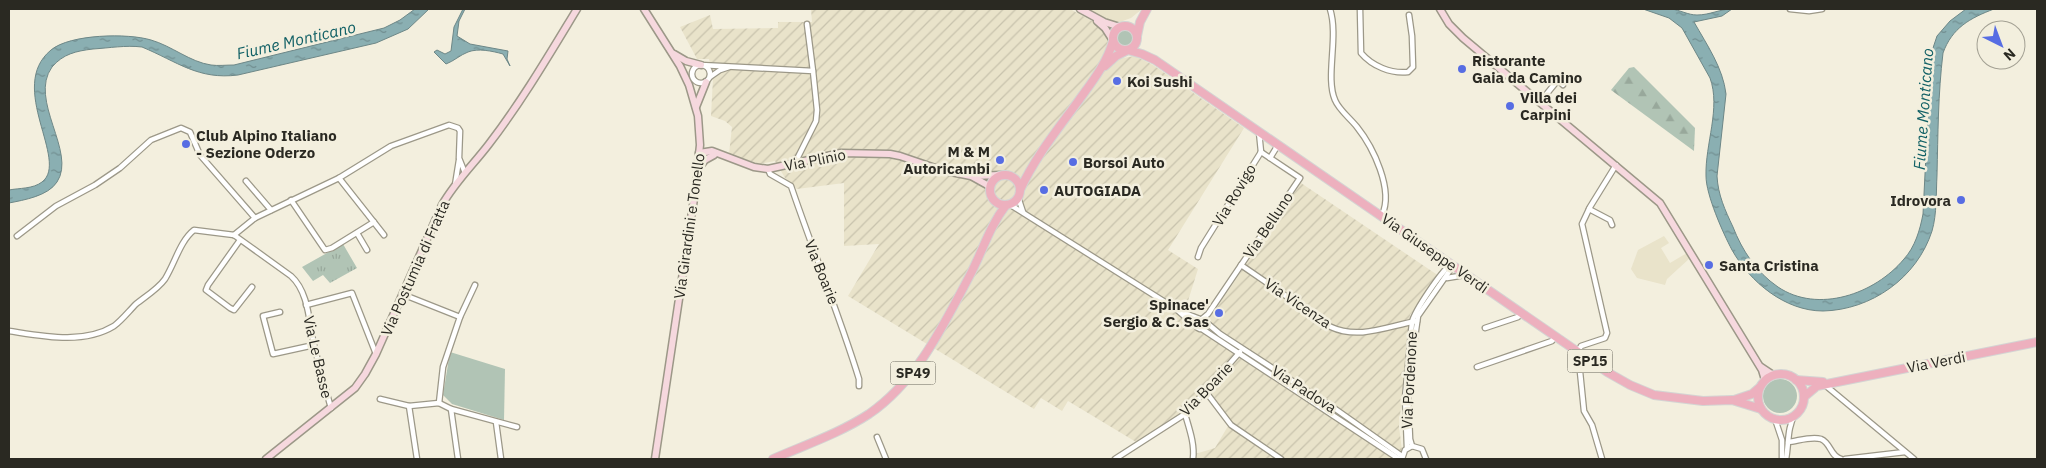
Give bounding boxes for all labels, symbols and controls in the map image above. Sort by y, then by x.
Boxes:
water label: Fiume Monticano [234,16,358,63]
north arrow [1976,20,2026,70]
text: N [2000,45,2019,65]
water label: Fiume Monticano [1909,47,1937,171]
place label: Ristorante Gaia da Camino [1472,51,1582,87]
marker: Ristorante Gaia da Camino [1456,63,1468,75]
place label: Koi Sushi [1127,72,1192,91]
marker: Koi Sushi [1111,75,1123,87]
place label: Villa dei Carpini [1520,88,1577,124]
marker: Villa dei Carpini [1504,100,1516,112]
place label: Club Alpino Italiano - Sezione Oderzo [196,126,337,162]
marker: Club Alpino Italiano - Sezione Oderzo [180,138,192,150]
place label: M & M Autoricambi [903,142,990,178]
street label: Via Plinio [783,145,847,175]
street label: Via Girardini e Tonello [669,152,709,300]
place label: Borsoi Auto [1083,153,1165,172]
marker: M & M Autoricambi [994,154,1006,166]
marker: Borsoi Auto [1067,156,1079,168]
street label: Via Rovigo [1208,160,1260,230]
place label: AUTOGIADA [1054,181,1141,200]
marker: AUTOGIADA [1038,184,1050,196]
street label: Via Belluno [1239,188,1297,262]
place label: Idrovora [1890,191,1951,210]
marker: Idrovora [1955,194,1967,206]
street label: Via Postumia di Fratta [376,197,454,339]
street label: Via Giuseppe Verdi [1378,209,1492,297]
street label: Via Boarie [800,237,844,307]
place label: Santa Cristina [1719,256,1819,275]
marker: Santa Cristina [1703,259,1715,271]
street label: Via Vicenza [1261,274,1335,332]
place label: Spinace' Sergio & C. Sas [1103,295,1209,331]
marker: Spinace' Sergio & C. Sas [1213,307,1225,319]
street label: Via Le Basse [299,314,337,400]
street label: Via Pordenone [1397,331,1421,429]
street label: Via Verdi [1905,347,1967,377]
road number: SP15 [1568,350,1612,372]
street label: Via Boarie [1175,358,1237,420]
street label: Via Padova [1268,361,1340,417]
road number: SP49 [890,362,936,384]

